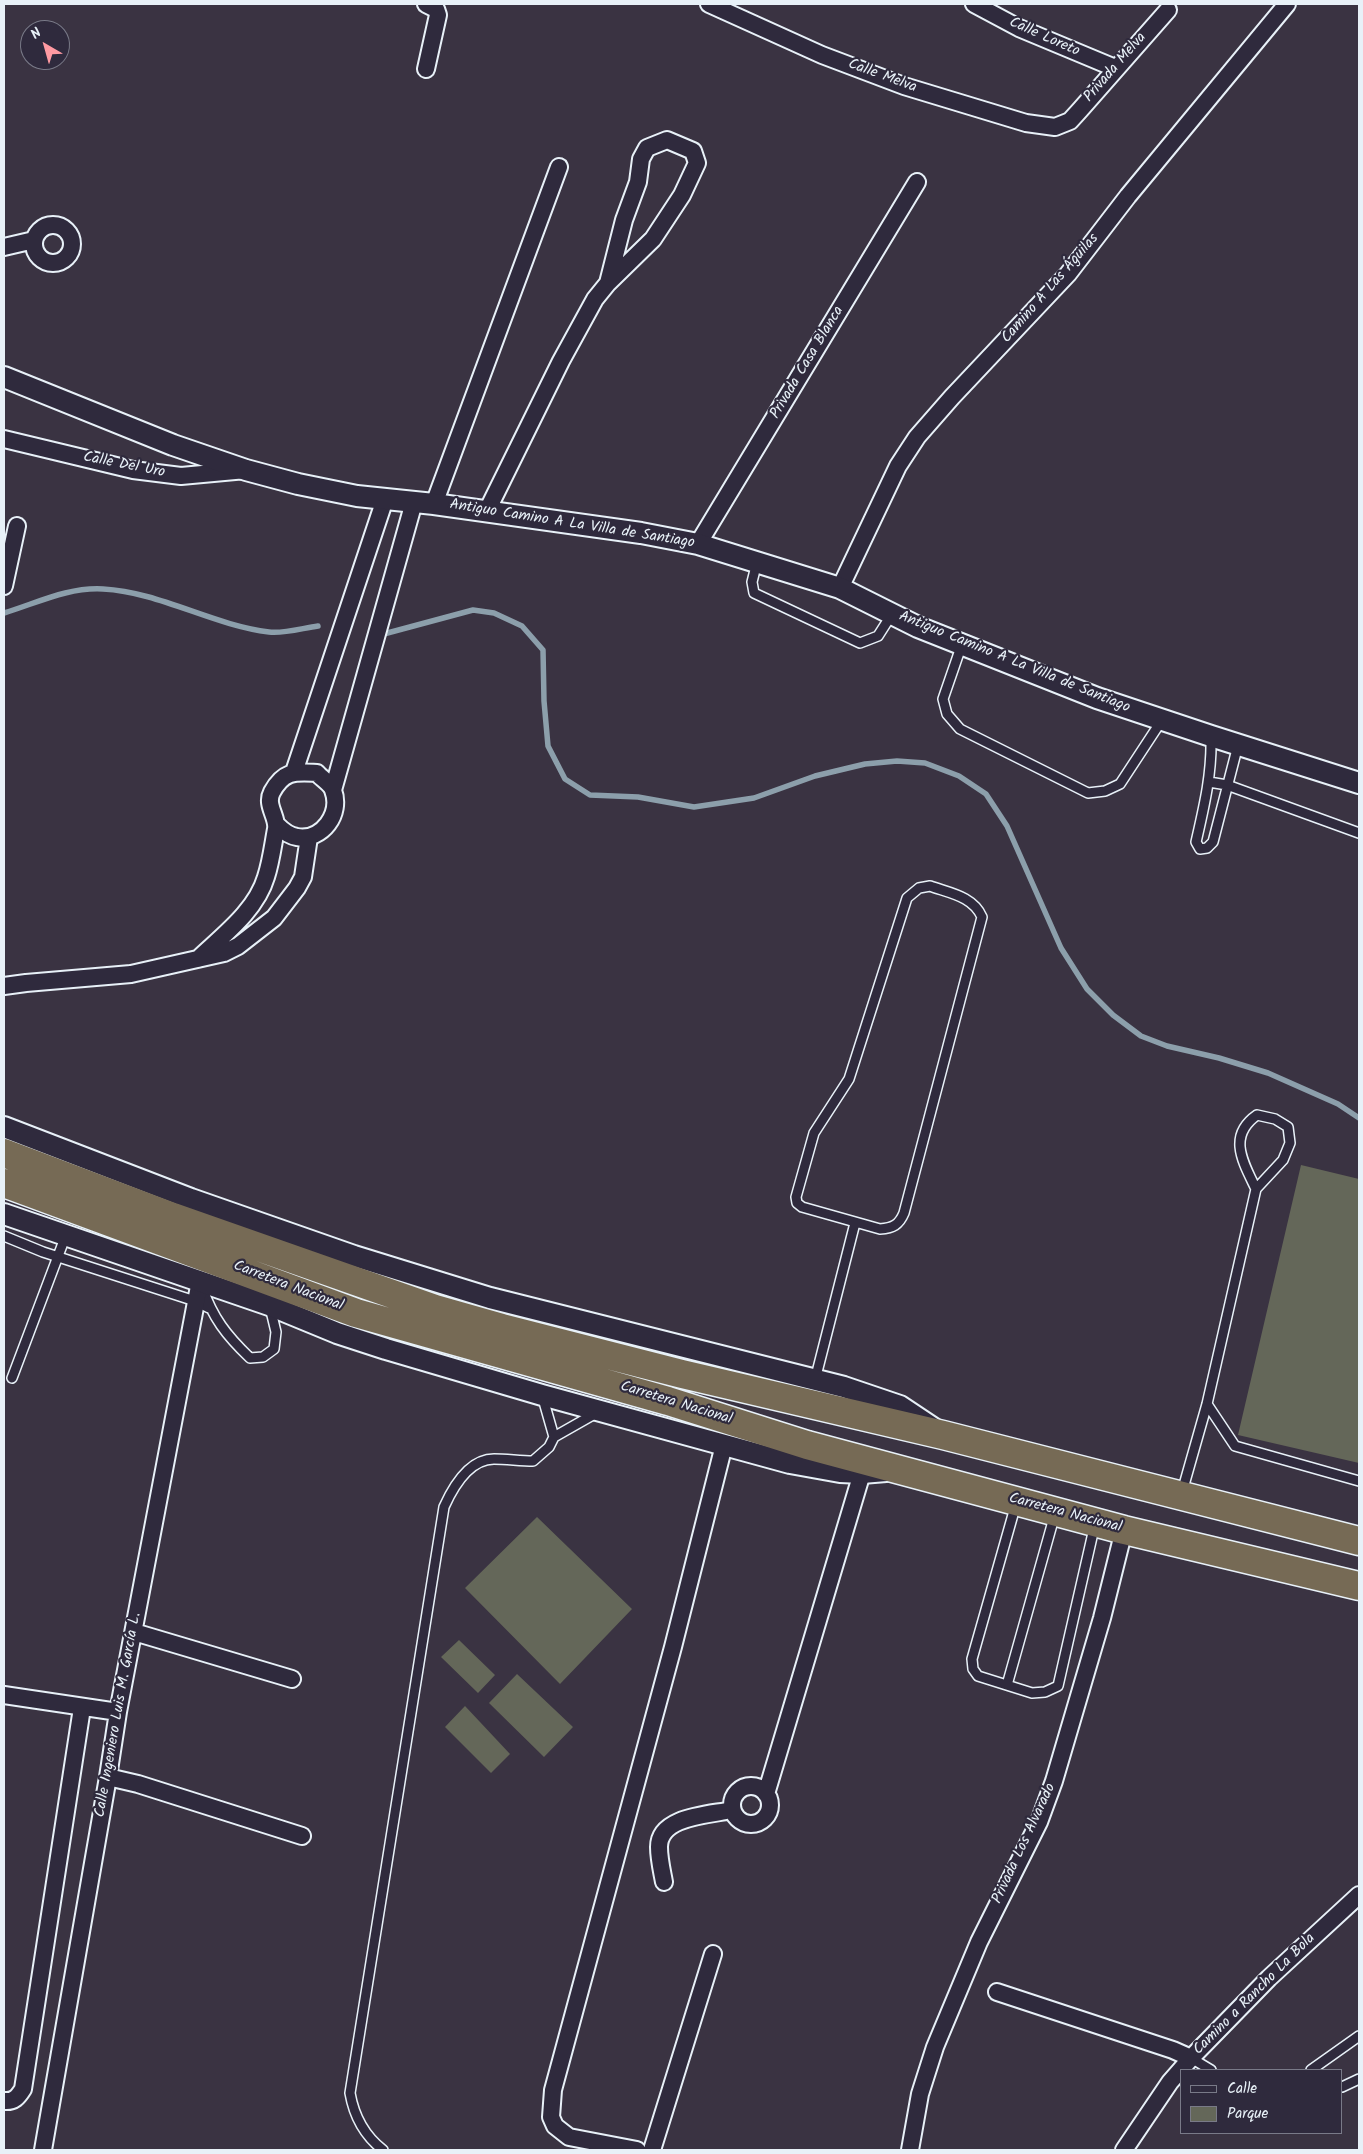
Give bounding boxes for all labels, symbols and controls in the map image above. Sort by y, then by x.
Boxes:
street label: Calle Loreto [1006,14,1082,62]
north arrow [20,20,70,70]
text: N [26,23,47,45]
street label: Privada Melva [1081,30,1151,106]
street label: Calle Melva [845,56,919,98]
street label: Camino A Las Águilas [999,231,1103,347]
street label: Privada Casa Blanca [767,304,849,422]
street label: Calle Del Uro [82,449,166,483]
street label: Antiguo Camino A La Villa de Santiago [448,497,696,553]
street label: Antiguo Camino A La Villa de Santiago [896,608,1132,718]
street label: Carretera Nacional [231,1258,345,1316]
street label: Carretera Nacional [618,1378,734,1430]
street label: Carretera Nacional [1007,1490,1123,1538]
street label: Calle Ingeniero Luis M. García L. [92,1611,146,1819]
street label: Privada Los Alvarado [989,1781,1061,1907]
street label: Camino a Rancho La Bola [1190,1930,1320,2060]
legend [1180,2069,1343,2134]
text: Calle [1227,2077,1257,2101]
text: Parque [1227,2102,1268,2126]

